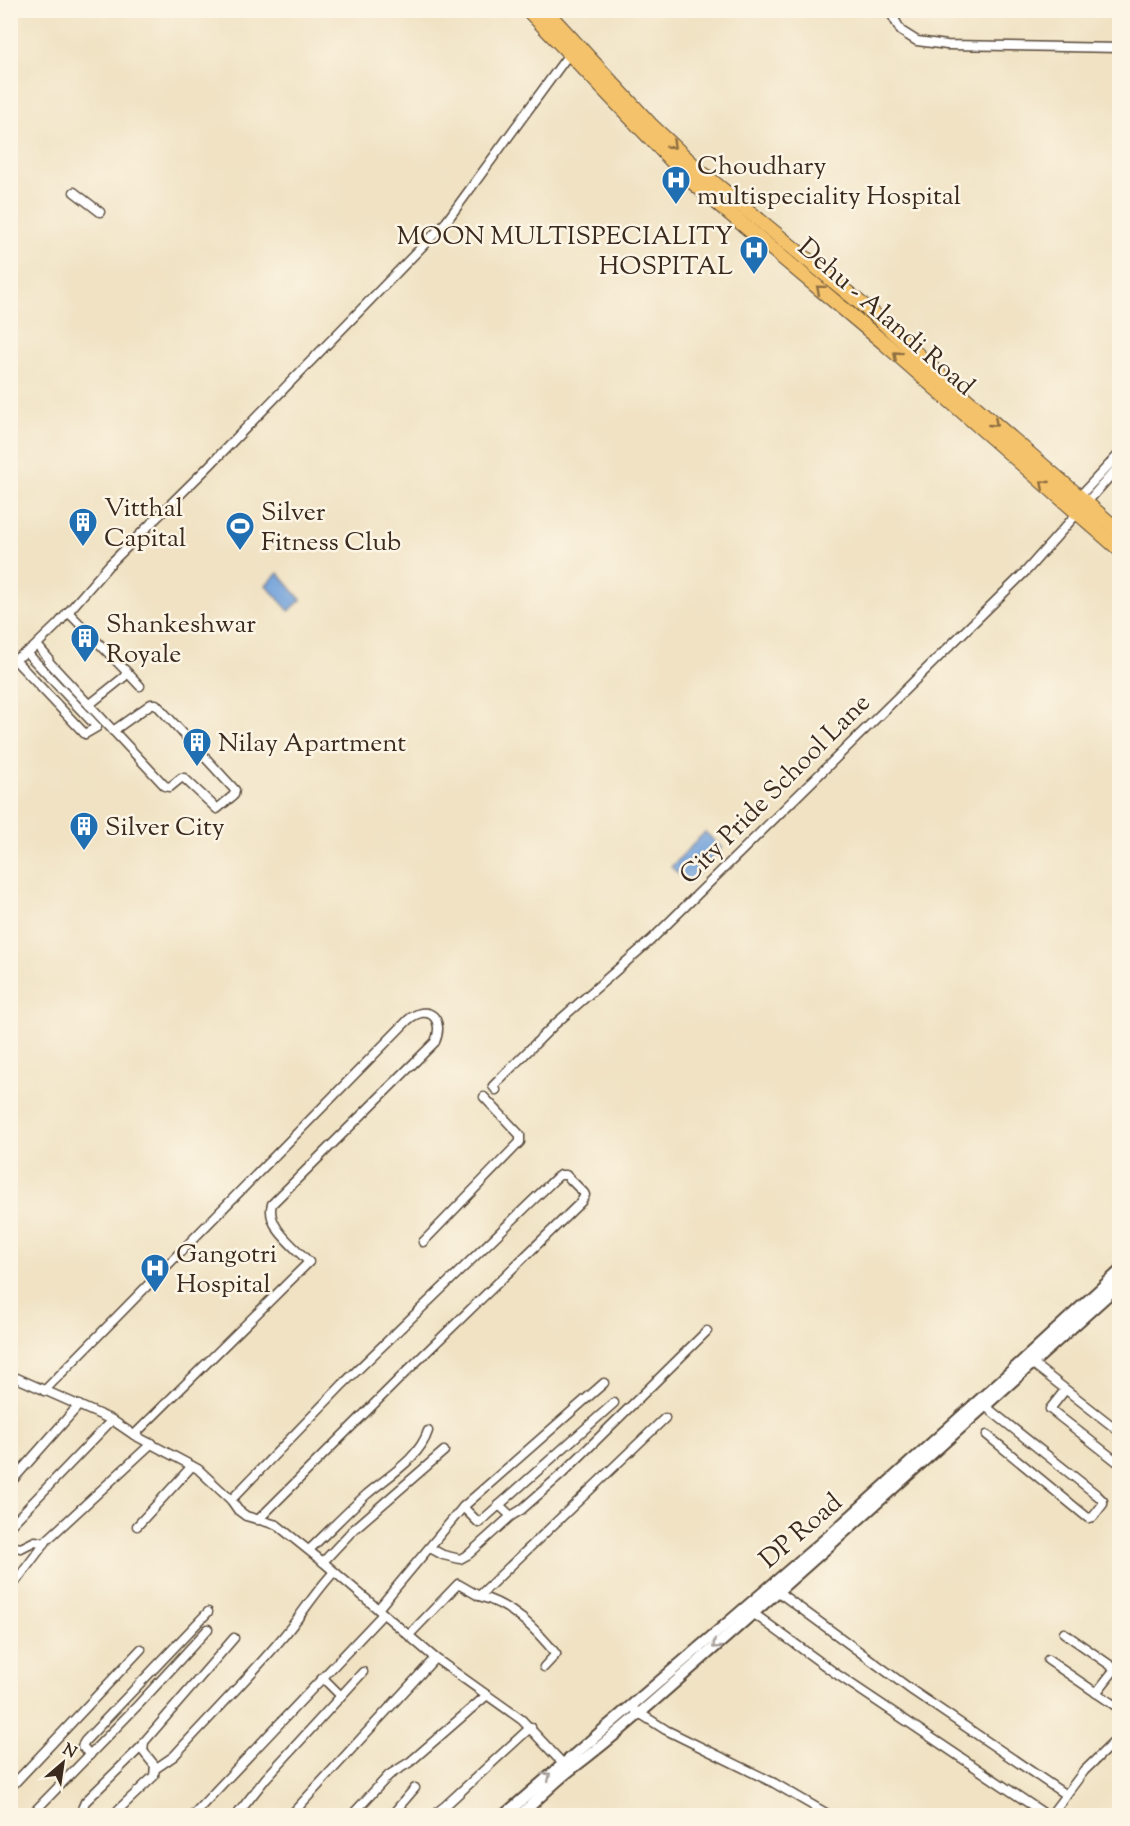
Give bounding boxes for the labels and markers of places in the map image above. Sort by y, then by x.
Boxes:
place label: Choudhary multispeciality Hospital [697,149,961,216]
hospital icon: Choudhary multispeciality Hospital [660,164,692,206]
place label: MOON MULTISPECIALITY HOSPITAL [396,219,733,286]
hospital icon: MOON MULTISPECIALITY HOSPITAL [738,234,770,276]
place label: Vitthal Capital [104,491,186,558]
place label: Silver Fitness Club [261,495,401,562]
building icon: Vitthal Capital [67,506,99,548]
sports icon: Silver Fitness Club [224,510,256,552]
place label: Shankeshwar Royale [106,607,256,674]
building icon: Shankeshwar Royale [69,622,101,664]
building icon: Nilay Apartment [181,726,213,768]
place label: Nilay Apartment [218,726,406,763]
building icon: Silver City [68,810,100,852]
place label: Silver City [105,810,225,847]
place label: Gangotri Hospital [176,1237,277,1304]
hospital icon: Gangotri Hospital [139,1252,171,1294]

